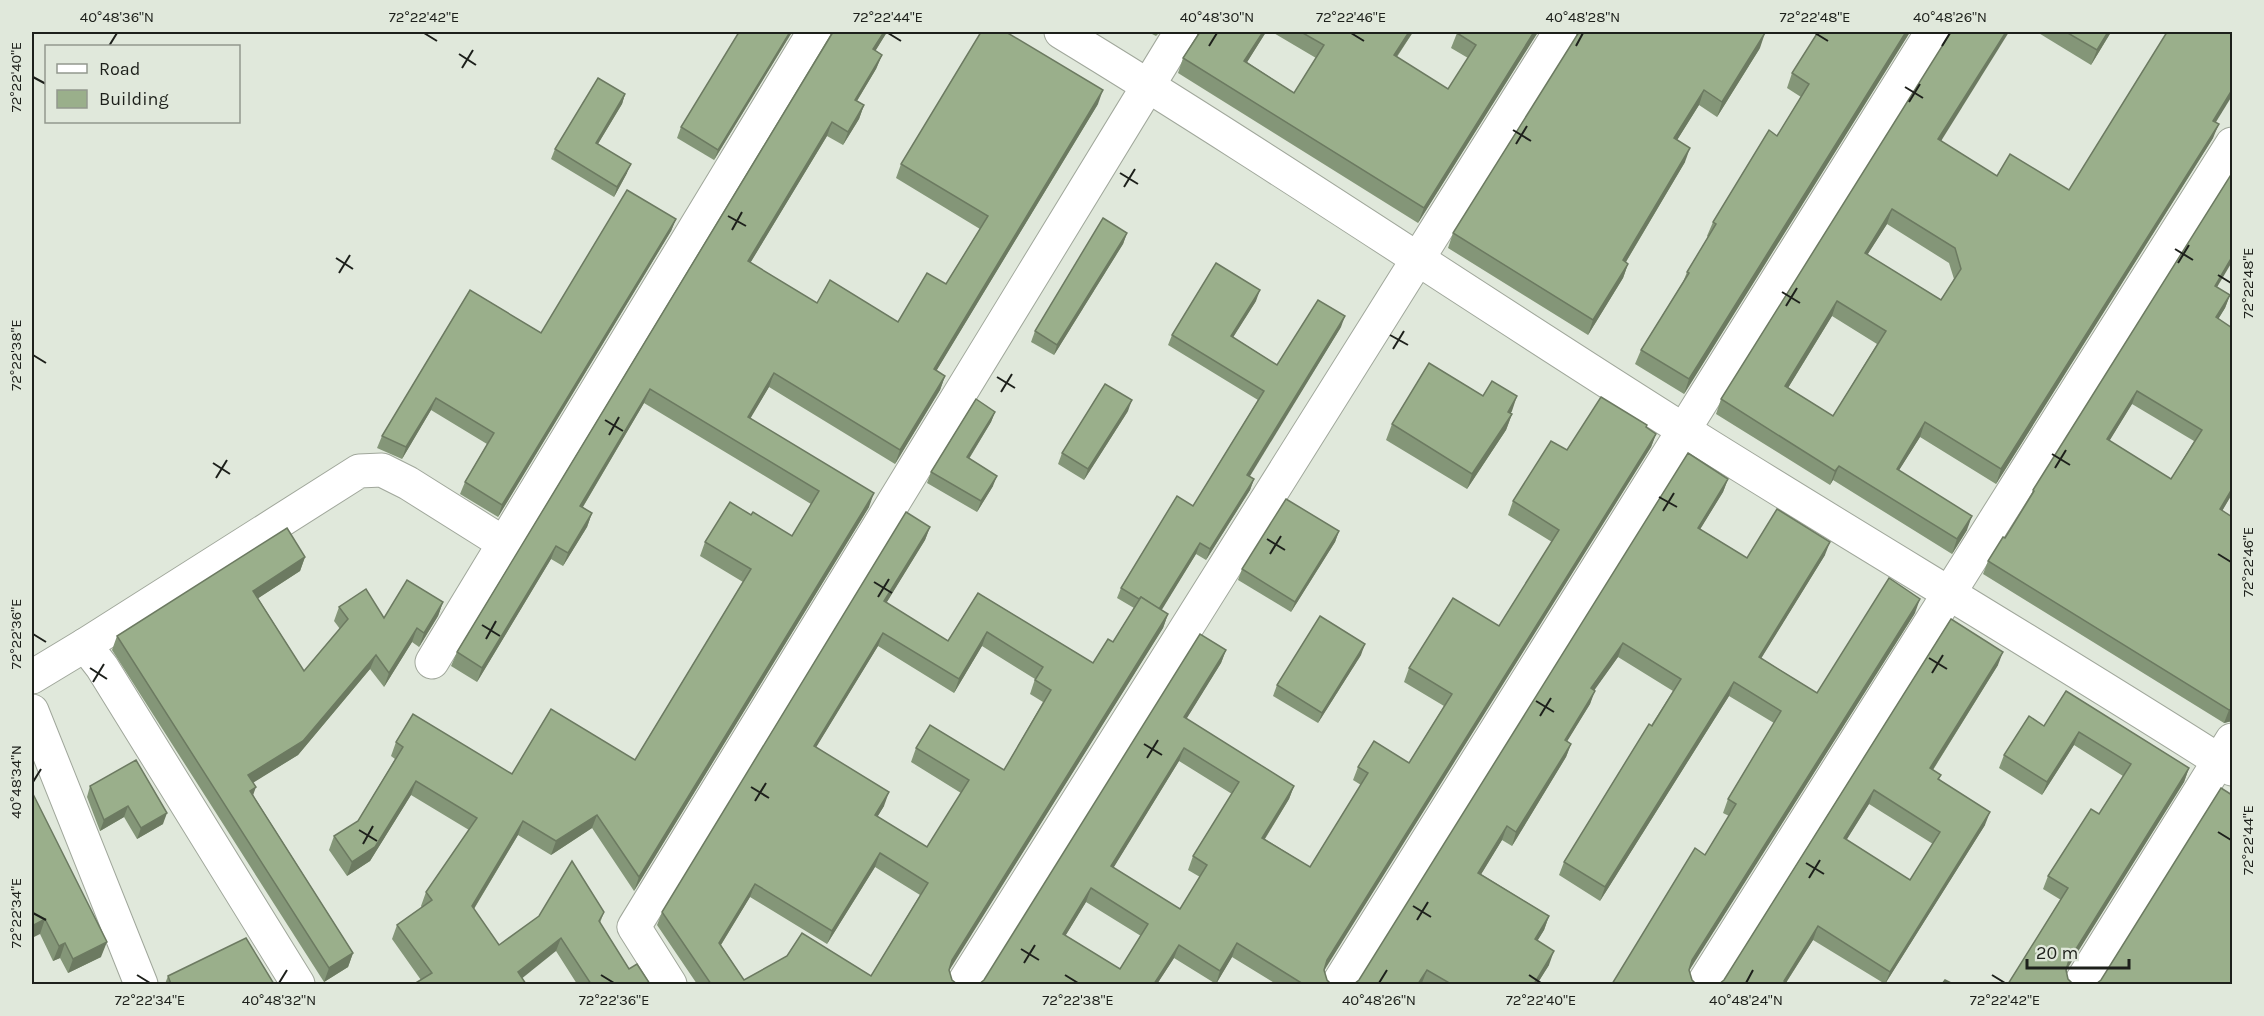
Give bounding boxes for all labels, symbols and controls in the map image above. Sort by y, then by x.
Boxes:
text: 40°48'36"N [80,8,154,26]
text: 72°22'42"E [389,8,459,26]
text: 72°22'44"E [853,8,923,26]
text: 40°48'30"N [1180,8,1254,26]
text: 72°22'46"E [1316,8,1386,26]
text: 40°48'28"N [1546,8,1620,26]
text: 72°22'48"E [1780,8,1850,26]
text: 40°48'26"N [1913,8,1987,26]
text: 72°22'40"E [7,42,25,112]
legend [45,45,240,123]
text: Road [99,58,140,80]
text: Building [99,88,169,110]
text: 72°22'48"E [2239,248,2257,318]
text: 72°22'38"E [7,319,25,391]
text: 72°22'46"E [2239,527,2257,597]
text: 72°22'36"E [7,599,25,669]
text: 40°48'34"N [7,745,25,819]
text: 72°22'44"E [2239,805,2257,875]
text: 72°22'34"E [7,878,25,948]
scale bar [2027,932,2129,970]
text: 20 m [2036,942,2078,964]
text: 72°22'34"E [115,991,185,1009]
text: 40°48'32"N [242,991,316,1009]
text: 72°22'36"E [579,991,649,1009]
text: 72°22'38"E [1042,991,1114,1009]
text: 40°48'26"N [1342,991,1416,1009]
text: 72°22'40"E [1506,991,1576,1009]
text: 40°48'24"N [1709,991,1783,1009]
text: 72°22'42"E [1970,991,2040,1009]

